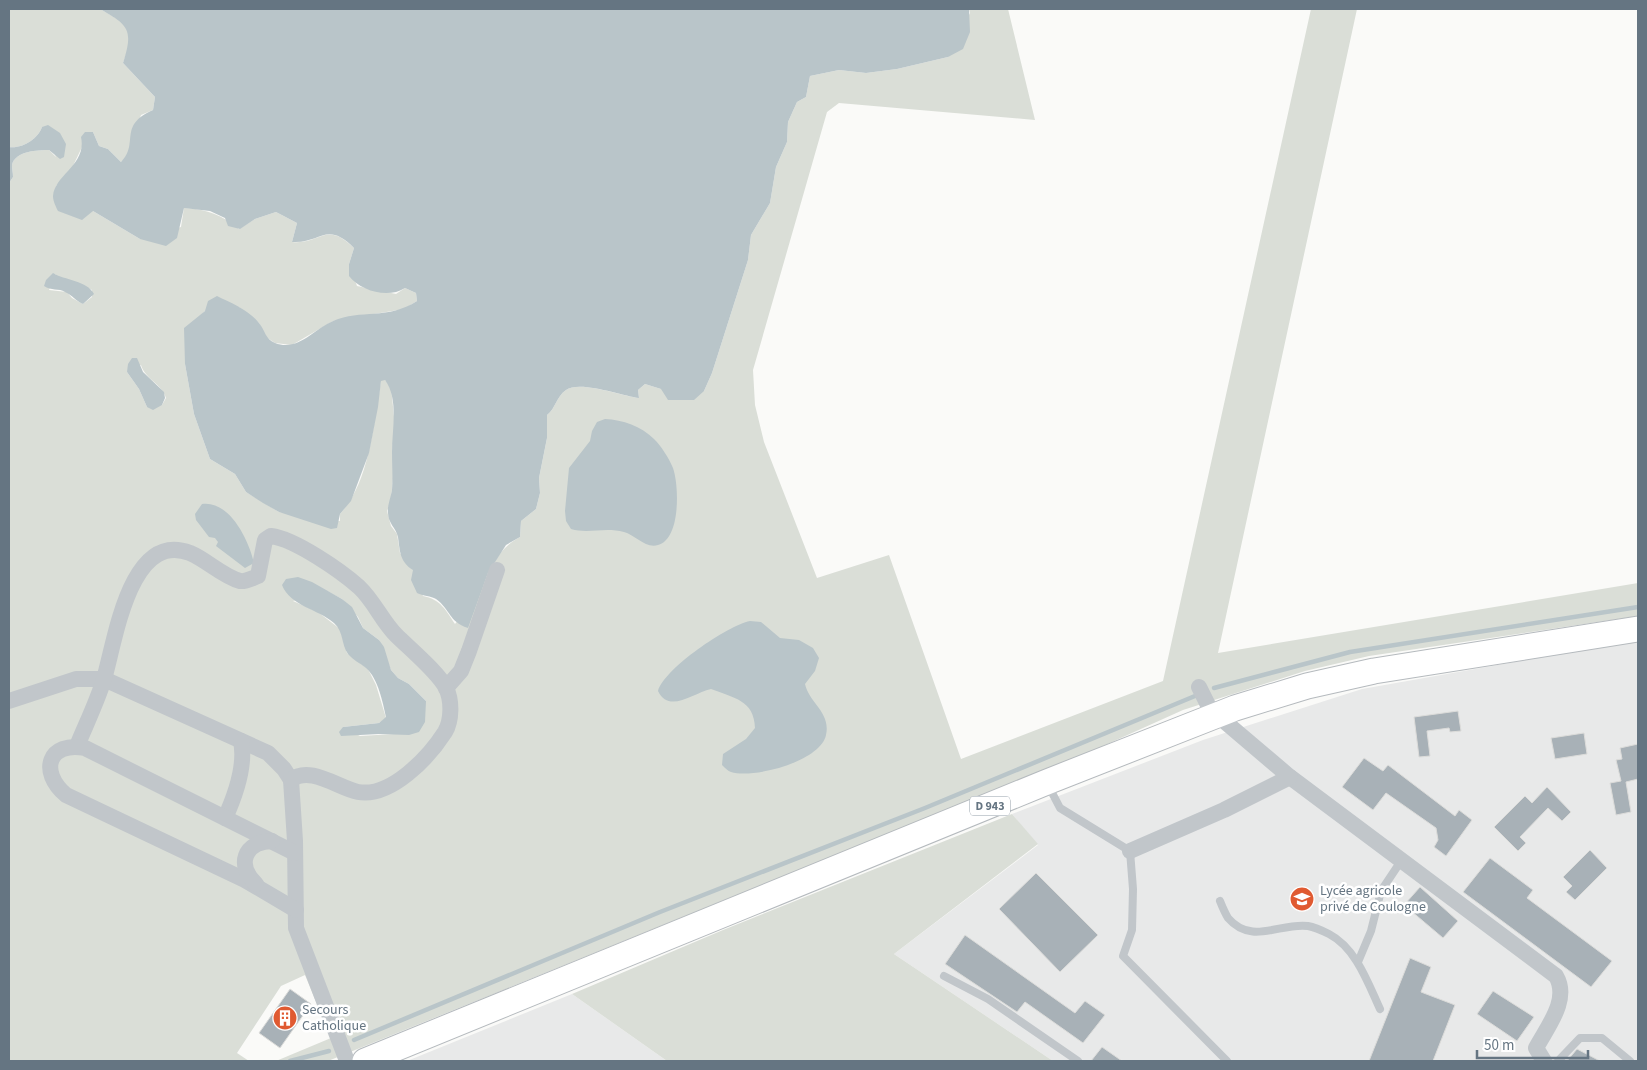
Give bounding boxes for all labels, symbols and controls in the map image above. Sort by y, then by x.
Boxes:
road number: D 943 [970,796,1010,816]
place label: Lycée agricole privé de Coulogne [1320,881,1426,917]
school or university icon: Lycée agricole privé de Coulogne [1289,886,1315,912]
place label: Secours Catholique [302,1000,366,1036]
building icon: Secours Catholique [272,1005,298,1031]
scale bar [1477,1028,1588,1060]
text: 50 m [1484,1035,1514,1056]

